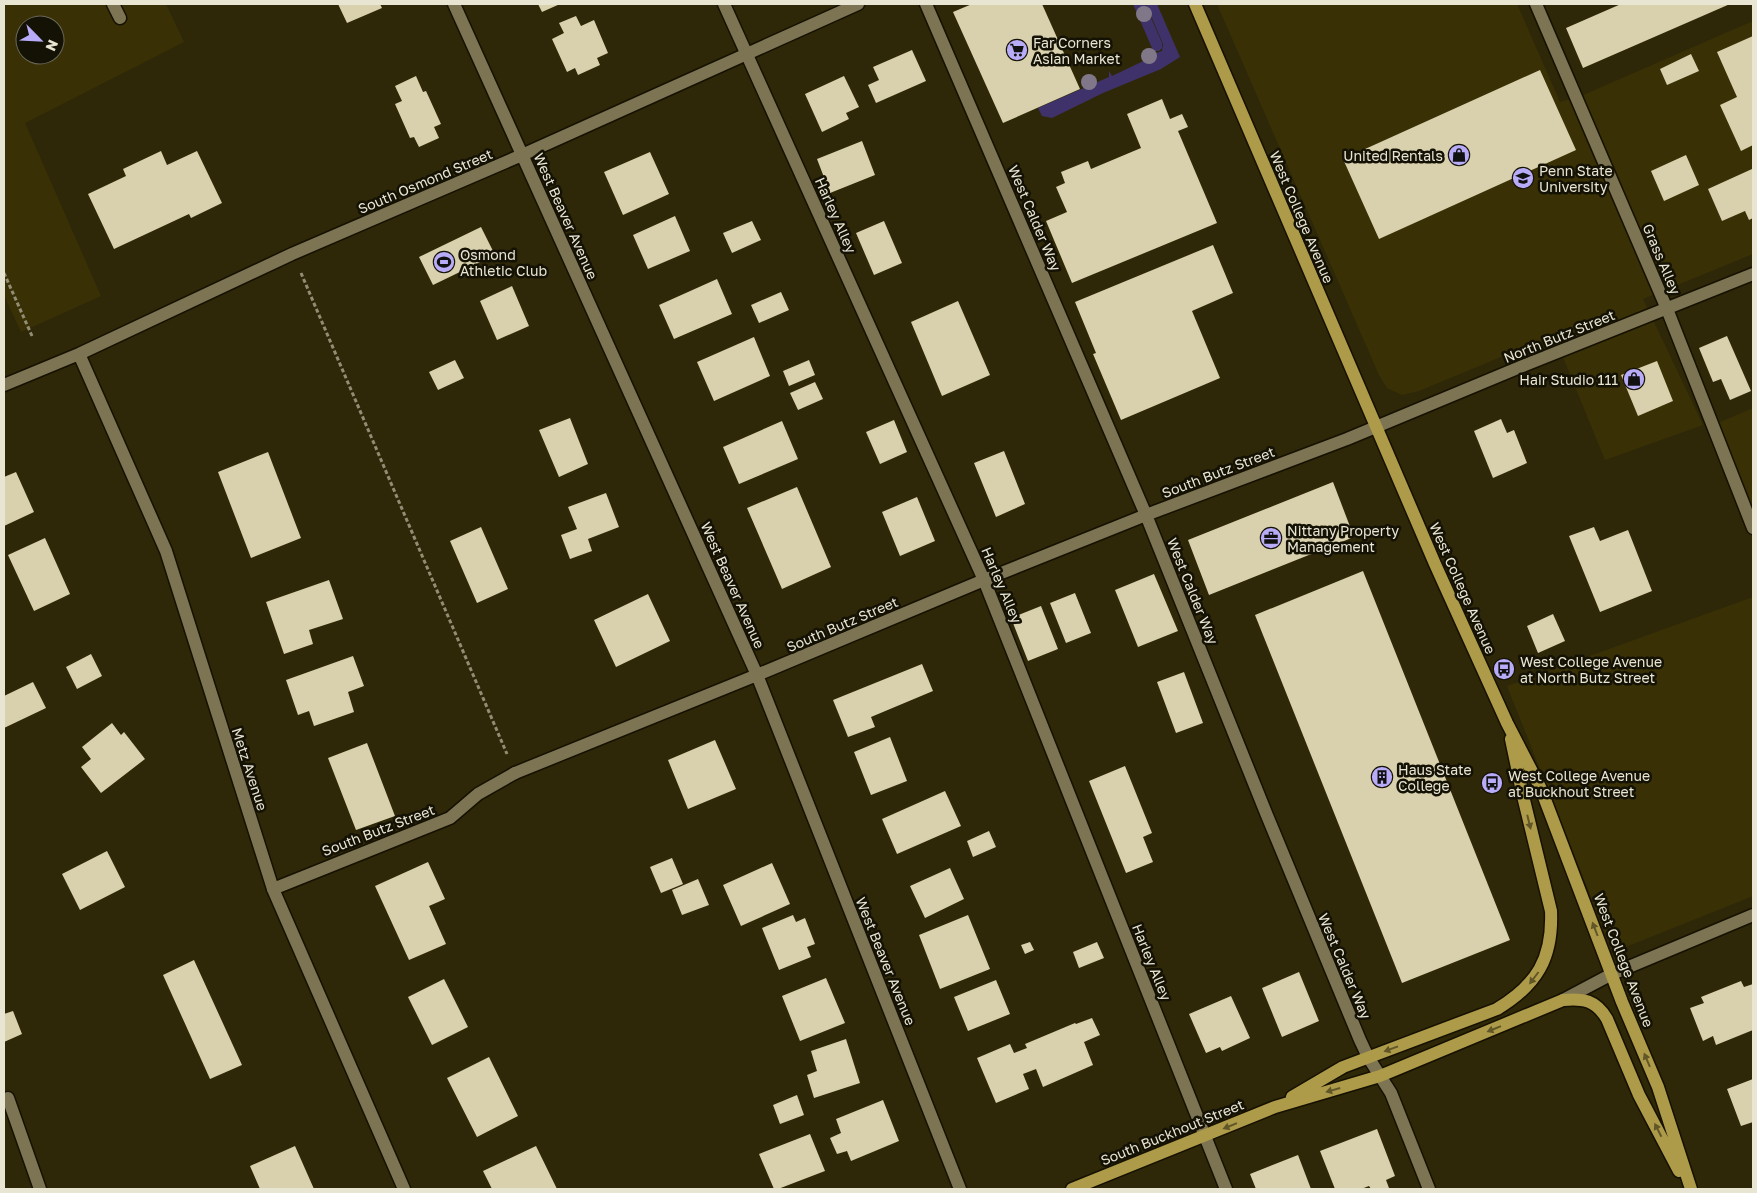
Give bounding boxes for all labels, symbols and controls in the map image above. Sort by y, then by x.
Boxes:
north arrow [15,15,65,65]
place label: Far Corners Asian Market [1033,34,1120,67]
text: N [42,37,62,54]
supermarket icon: Far Corners Asian Market [1005,38,1029,62]
shop icon: United Rentals [1447,143,1471,167]
street label: South Osmond Street [355,145,495,217]
place label: United Rentals [1343,147,1443,164]
street label: West College Avenue [1266,148,1338,286]
street label: West Beaver Avenue [530,150,602,282]
place label: Penn State University [1539,162,1613,195]
street label: West Calder Way [1005,163,1065,274]
school or university icon: Penn State University [1511,166,1535,190]
street label: Harley Alley [812,174,860,256]
street label: Grass Alley [1640,221,1685,297]
place label: Osmond Athletic Club [460,246,547,279]
sports icon: Osmond Athletic Club [432,250,456,274]
street label: North Butz Street [1501,306,1617,366]
shop icon: Hair Studio 111 [1622,367,1646,391]
place label: Hair Studio 111 [1519,371,1618,388]
street label: South Butz Street [1159,443,1277,501]
street label: West Beaver Avenue [697,519,769,651]
street label: West College Avenue [1426,520,1500,656]
place label: Nittany Property Management [1287,522,1399,555]
office icon: Nittany Property Management [1259,526,1283,550]
street label: West Calder Way [1164,535,1222,647]
street label: Harley Alley [978,544,1026,626]
street label: South Butz Street [784,593,900,655]
place label: West College Avenue at North Butz Street [1520,653,1662,686]
bus stop icon: West College Avenue at North Butz Street [1492,657,1516,681]
street label: Metz Avenue [229,725,271,813]
place label: Haus State College [1398,761,1472,794]
building icon: Haus State College [1370,765,1394,789]
place label: West College Avenue at Buckhout Street [1508,767,1650,800]
bus stop icon: West College Avenue at Buckhout Street [1480,771,1504,795]
street label: South Butz Street [319,801,437,859]
one-way arrow [1526,815,1534,830]
street label: West College Avenue [1591,891,1657,1029]
street label: West Beaver Avenue [853,894,919,1028]
street label: West Calder Way [1315,911,1375,1022]
street label: Harley Alley [1129,921,1175,1003]
one-way arrow [1591,921,1598,936]
one-way arrow [1529,971,1539,985]
one-way arrow [1486,1025,1501,1033]
one-way arrow [1383,1046,1398,1053]
one-way arrow [1642,1053,1650,1067]
one-way arrow [1326,1087,1341,1095]
street label: South Buckhout Street [1098,1095,1246,1169]
one-way arrow [1223,1122,1237,1130]
one-way arrow [1654,1123,1662,1137]

